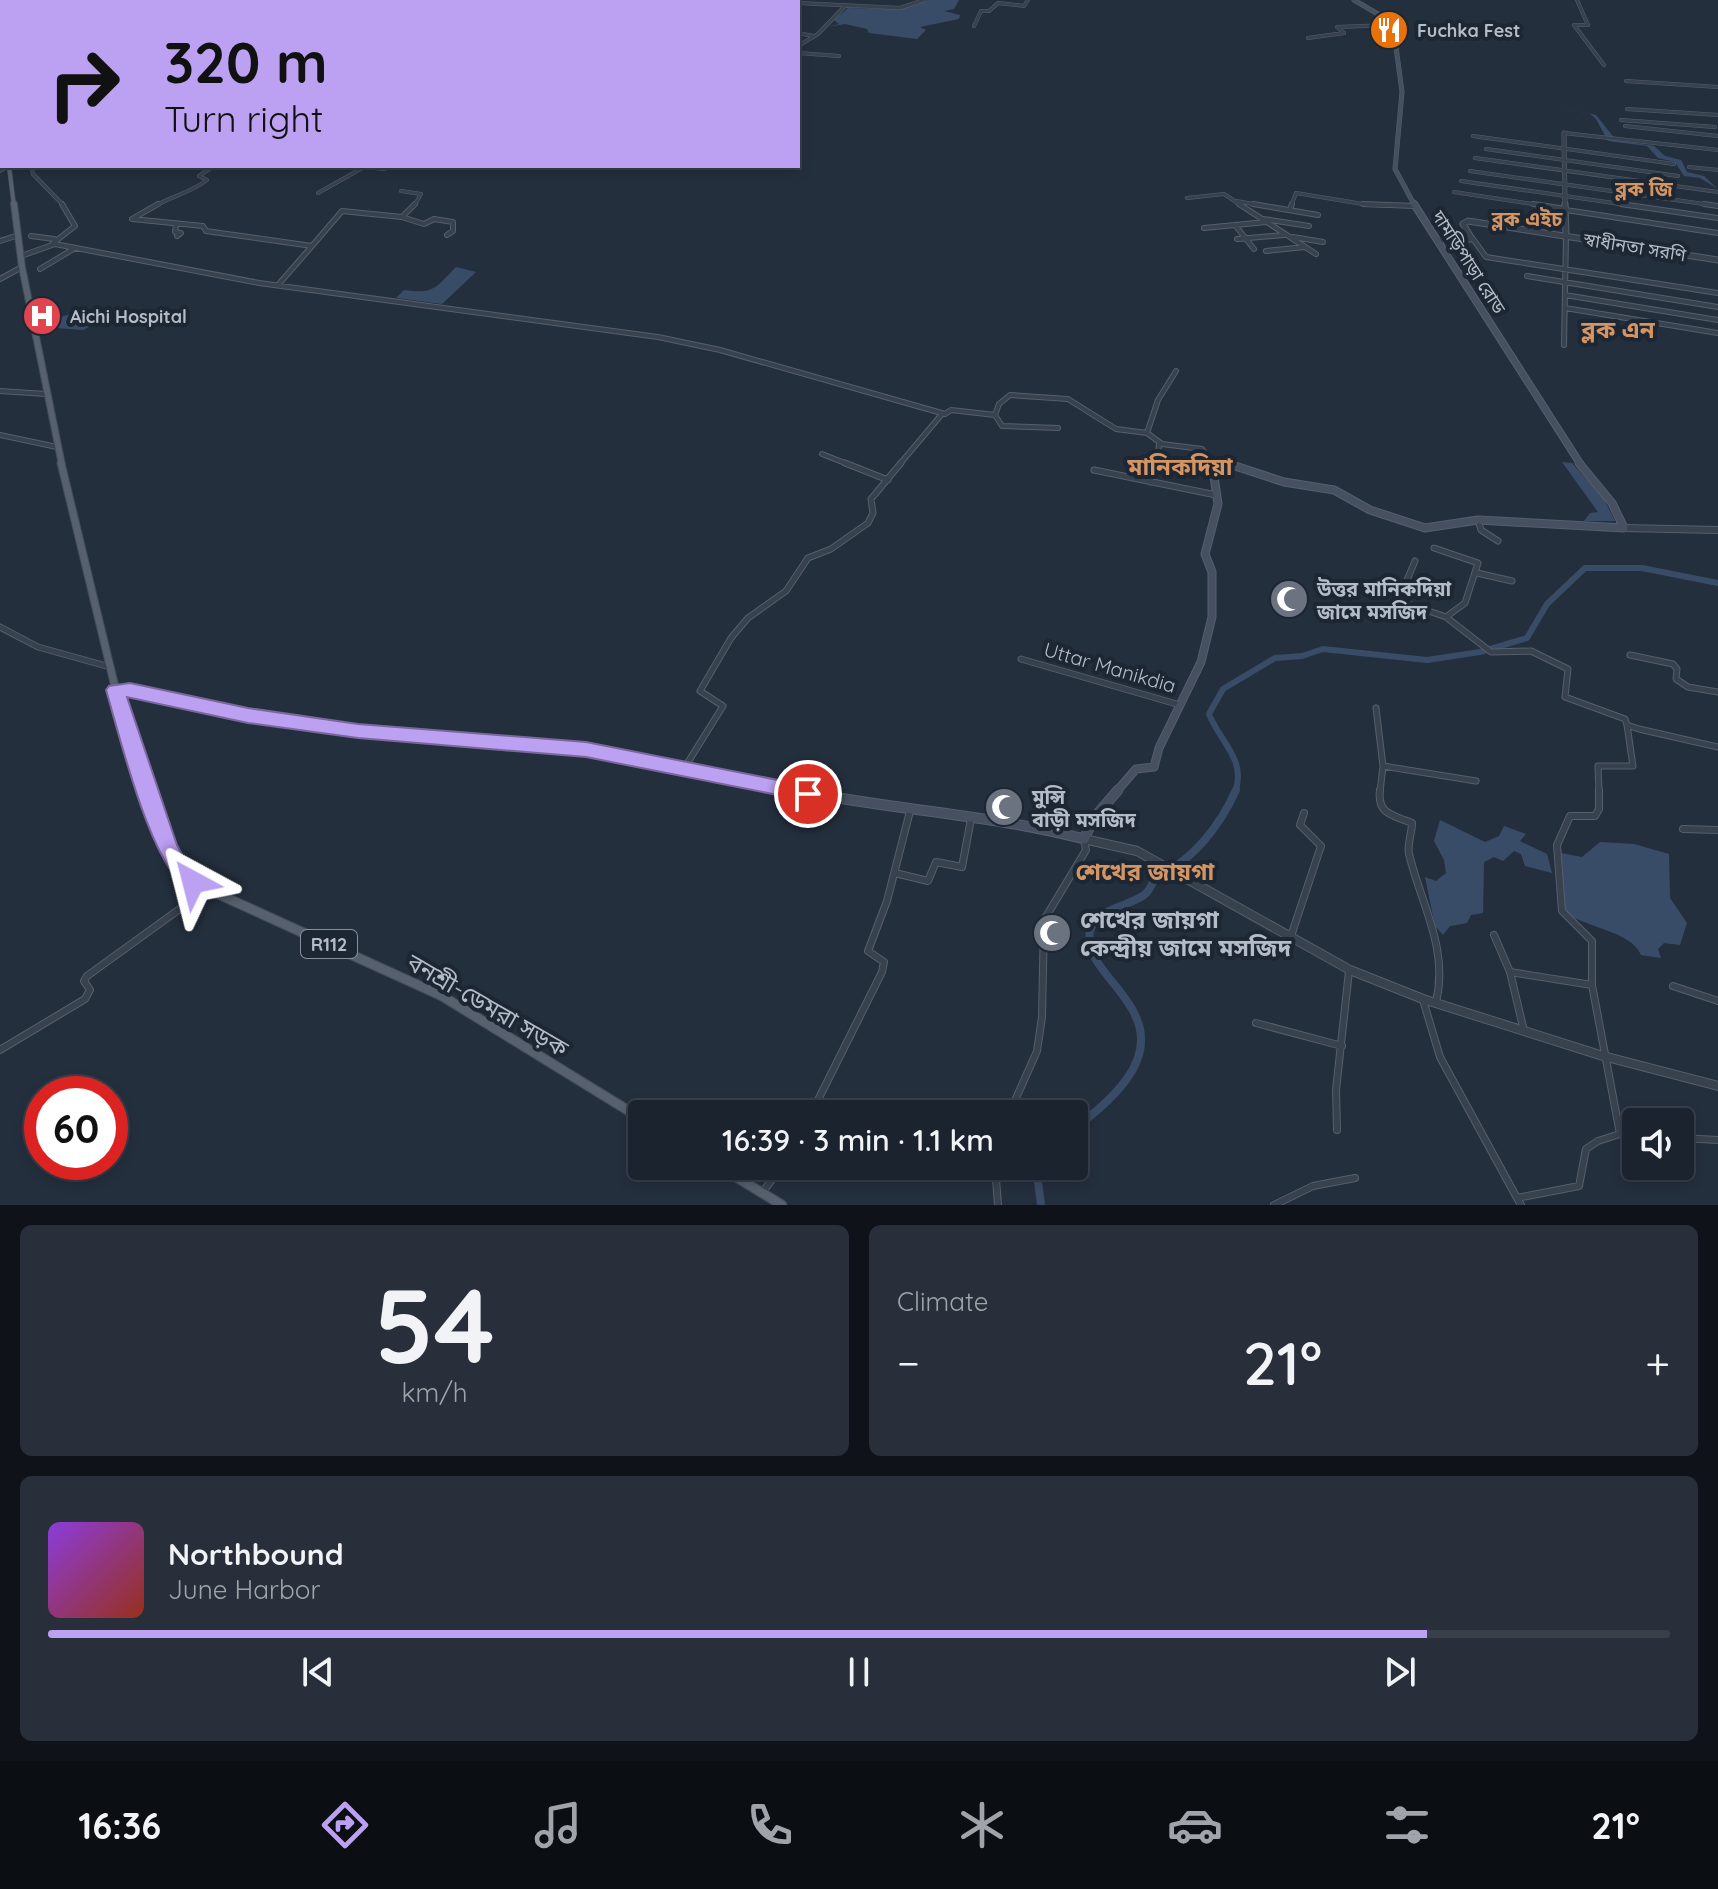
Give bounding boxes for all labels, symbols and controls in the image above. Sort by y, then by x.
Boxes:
restaurant icon: Fuchka Fest [1368,9,1410,51]
place label: Fuchka Fest [1417,19,1520,42]
text: 320 m [164,27,328,97]
icon: right [32,32,136,136]
text: Turn right [164,96,323,141]
district label: ব্লক জি [1614,176,1674,201]
street label: দামড়িপাড়া রোড [1427,205,1511,318]
district label: ব্লক এইচ [1491,206,1563,231]
street label: স্বাধীনতা সরণি [1581,227,1689,267]
hospital icon: Aichi Hospital [21,295,63,337]
place label: Aichi Hospital [70,305,187,328]
district label: ব্লক এন [1580,314,1656,344]
district label: মানিকদিয়া [1127,451,1234,481]
place label: উত্তর মানিকদিয়া জামে মসজিদ [1316,576,1451,624]
mosque icon: উত্তর মানিকদিয়া জামে মসজিদ [1268,578,1310,620]
street label: Uttar Manikdia [1041,636,1179,698]
pin [774,760,842,828]
icon: arrive [786,772,830,816]
place label: মুন্সি বাড়ী মসজিদ [1031,784,1136,832]
mosque icon: মুন্সি বাড়ী মসজিদ [983,786,1025,828]
position arrow [151,840,235,924]
district label: শেখের জায়গা [1076,856,1216,886]
place label: শেখের জায়গা কেন্দ্রীয় জামে মসজিদ [1080,904,1291,962]
mosque icon: শেখের জায়গা কেন্দ্রীয় জামে মসজিদ [1031,912,1073,954]
road number: R112 [301,930,357,958]
street label: বনশ্রী-ডেমরা সড়ক [401,946,574,1064]
speed limit sign: 60 [24,1076,128,1180]
map controls [1622,1108,1694,1180]
button: sound [1622,1108,1694,1180]
text: 16:39 · 3 min · 1.1 km [722,1121,994,1159]
text: 54 [374,1259,495,1389]
text: Climate [897,1285,988,1318]
text: 21° [1243,1325,1322,1400]
text: − [897,1335,920,1390]
text: + [1645,1335,1670,1390]
text: km/h [402,1376,467,1409]
text: Northbound [168,1535,344,1573]
text: June Harbor [168,1573,320,1606]
icon: previous [296,1650,340,1694]
icon: pause [837,1650,881,1694]
icon: next [1378,1650,1422,1694]
icon: directions [317,1797,373,1853]
icon: music [530,1797,586,1853]
icon: phone [742,1797,798,1853]
icon: climate [954,1797,1010,1853]
icon: car [1167,1797,1223,1853]
icon: filters [1379,1797,1435,1853]
text: 16:36 [78,1803,161,1848]
text: 21° [1591,1803,1640,1848]

